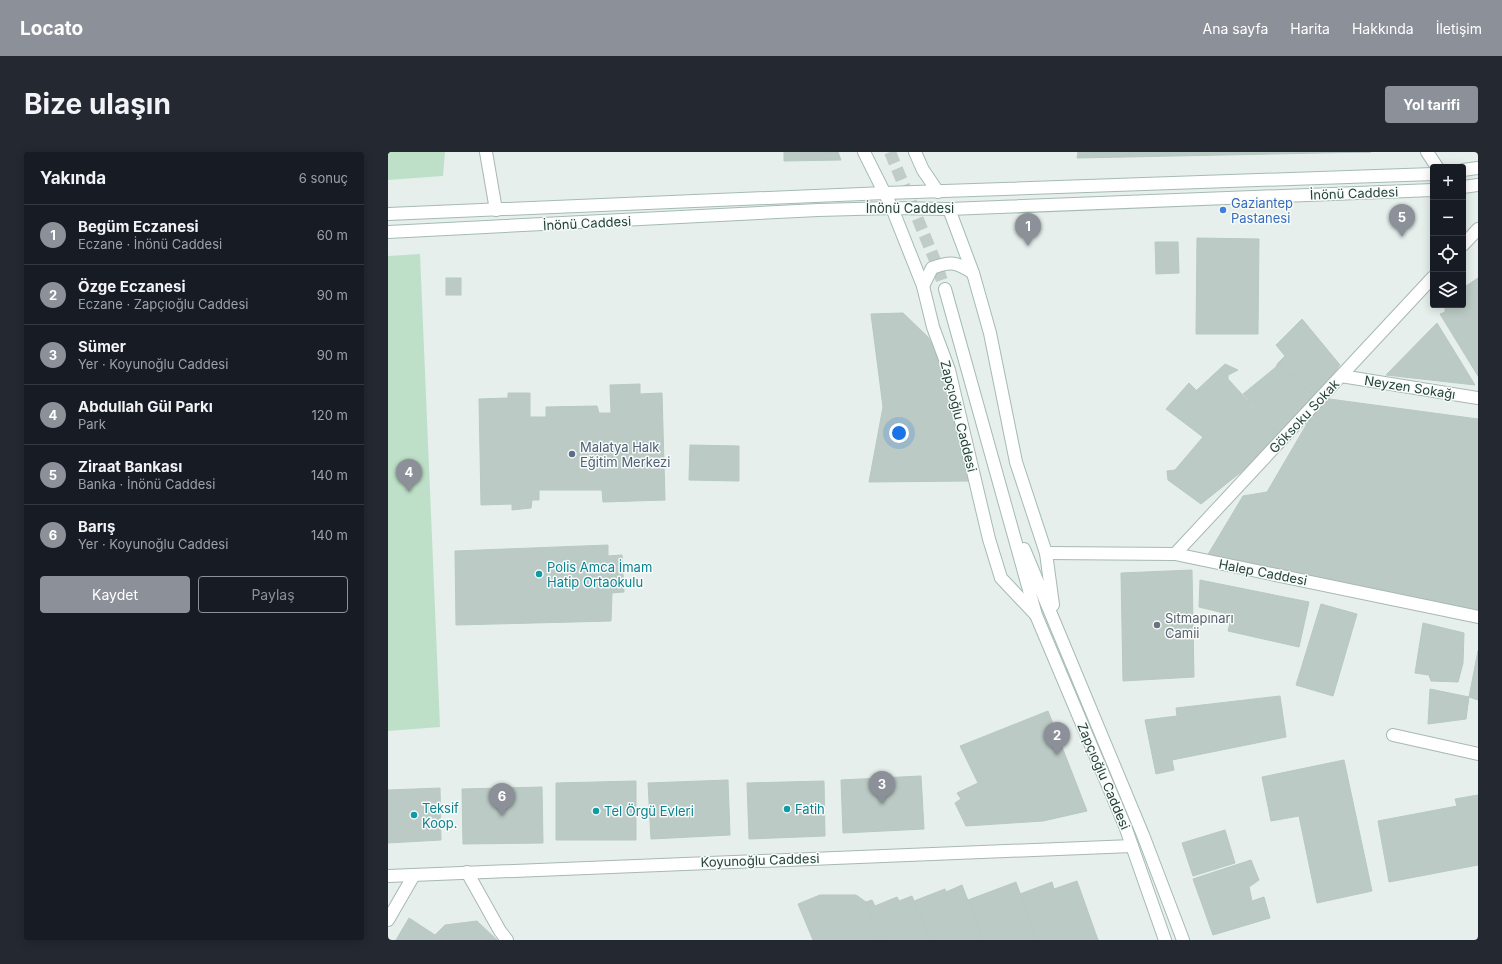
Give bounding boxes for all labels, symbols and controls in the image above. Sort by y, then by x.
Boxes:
text: Locato [20,17,83,40]
text: Ana sayfa [1203,20,1268,37]
text: Harita [1290,20,1330,37]
text: Hakkında [1352,20,1414,37]
text: İletişim [1436,20,1482,37]
button: Yol tarifi [1385,86,1478,123]
text: Bize ulaşın [24,87,171,121]
map controls [1430,164,1466,308]
button: + [1430,164,1466,200]
text: Yakında [40,168,106,188]
text: 6 sonuç [299,170,348,186]
street label: İnönü Caddesi [1310,183,1398,203]
place label: Gaziantep Pastanesi [1231,195,1293,226]
street label: İnönü Caddesi [866,200,954,216]
button: − [1430,200,1466,236]
pin: 5 [1389,204,1415,237]
marker: Gaziantep Pastanesi [1218,205,1228,215]
street label: İnönü Caddesi [542,213,632,233]
pin: 1 [1015,213,1041,246]
text: Begüm Eczanesi [78,217,199,236]
text: 1 [50,227,56,243]
text: 60 m [317,227,348,243]
text: Eczane · İnönü Caddesi [78,236,222,252]
button: locate [1430,236,1466,272]
button: layers [1430,272,1466,308]
text: Özge Eczanesi [78,277,186,296]
text: 2 [49,287,57,303]
text: 90 m [317,287,348,303]
text: Eczane · Zapçıoğlu Caddesi [78,296,248,312]
text: Sümer [78,337,126,356]
text: 3 [49,347,57,363]
text: 90 m [317,347,348,363]
text: Yer · Koyunoğlu Caddesi [78,356,228,372]
street label: Zapçıoğlu Caddesi [937,358,981,474]
street label: Neyzen Sokağı [1363,372,1457,402]
street label: Göksoku Sokak [1266,376,1342,456]
text: Abdullah Gül Parkı [78,397,213,416]
text: 4 [49,407,57,423]
text: 120 m [312,407,348,423]
text: Park [78,416,106,432]
your location [889,423,909,443]
place label: Malatya Halk Eğitim Merkezi [580,439,670,470]
marker: Malatya Halk Eğitim Merkezi [567,449,577,459]
text: Ziraat Bankası [78,457,182,476]
pin: 4 [396,459,422,492]
text: 5 [49,467,57,483]
text: 140 m [311,467,348,483]
text: Banka · İnönü Caddesi [78,476,215,492]
text: Barış [78,517,115,536]
text: 6 [49,527,57,543]
text: 140 m [311,527,348,543]
text: Yer · Koyunoğlu Caddesi [78,536,228,552]
street label: Halep Caddesi [1217,556,1309,588]
place label: Polis Amca İmam Hatip Ortaokulu [547,559,652,590]
marker: Polis Amca İmam Hatip Ortaokulu [534,569,544,579]
button: Kaydet [40,576,190,613]
button: Paylaş [198,576,348,613]
place label: Sıtmapınarı Camii [1165,610,1234,641]
marker: Sıtmapınarı Camii [1152,620,1162,630]
street label: Zapçıoğlu Caddesi [1074,720,1134,832]
pin: 2 [1044,722,1070,755]
pin: 3 [869,771,895,804]
pin: 6 [489,783,515,816]
place label: Teksif Koop. [422,800,459,831]
place label: Fatih [795,801,825,817]
place label: Tel Örgü Evleri [604,803,694,819]
marker: Fatih [782,804,792,814]
marker: Tel Örgü Evleri [591,806,601,816]
marker: Teksif Koop. [409,810,419,820]
street label: Koyunoğlu Caddesi [700,850,820,870]

